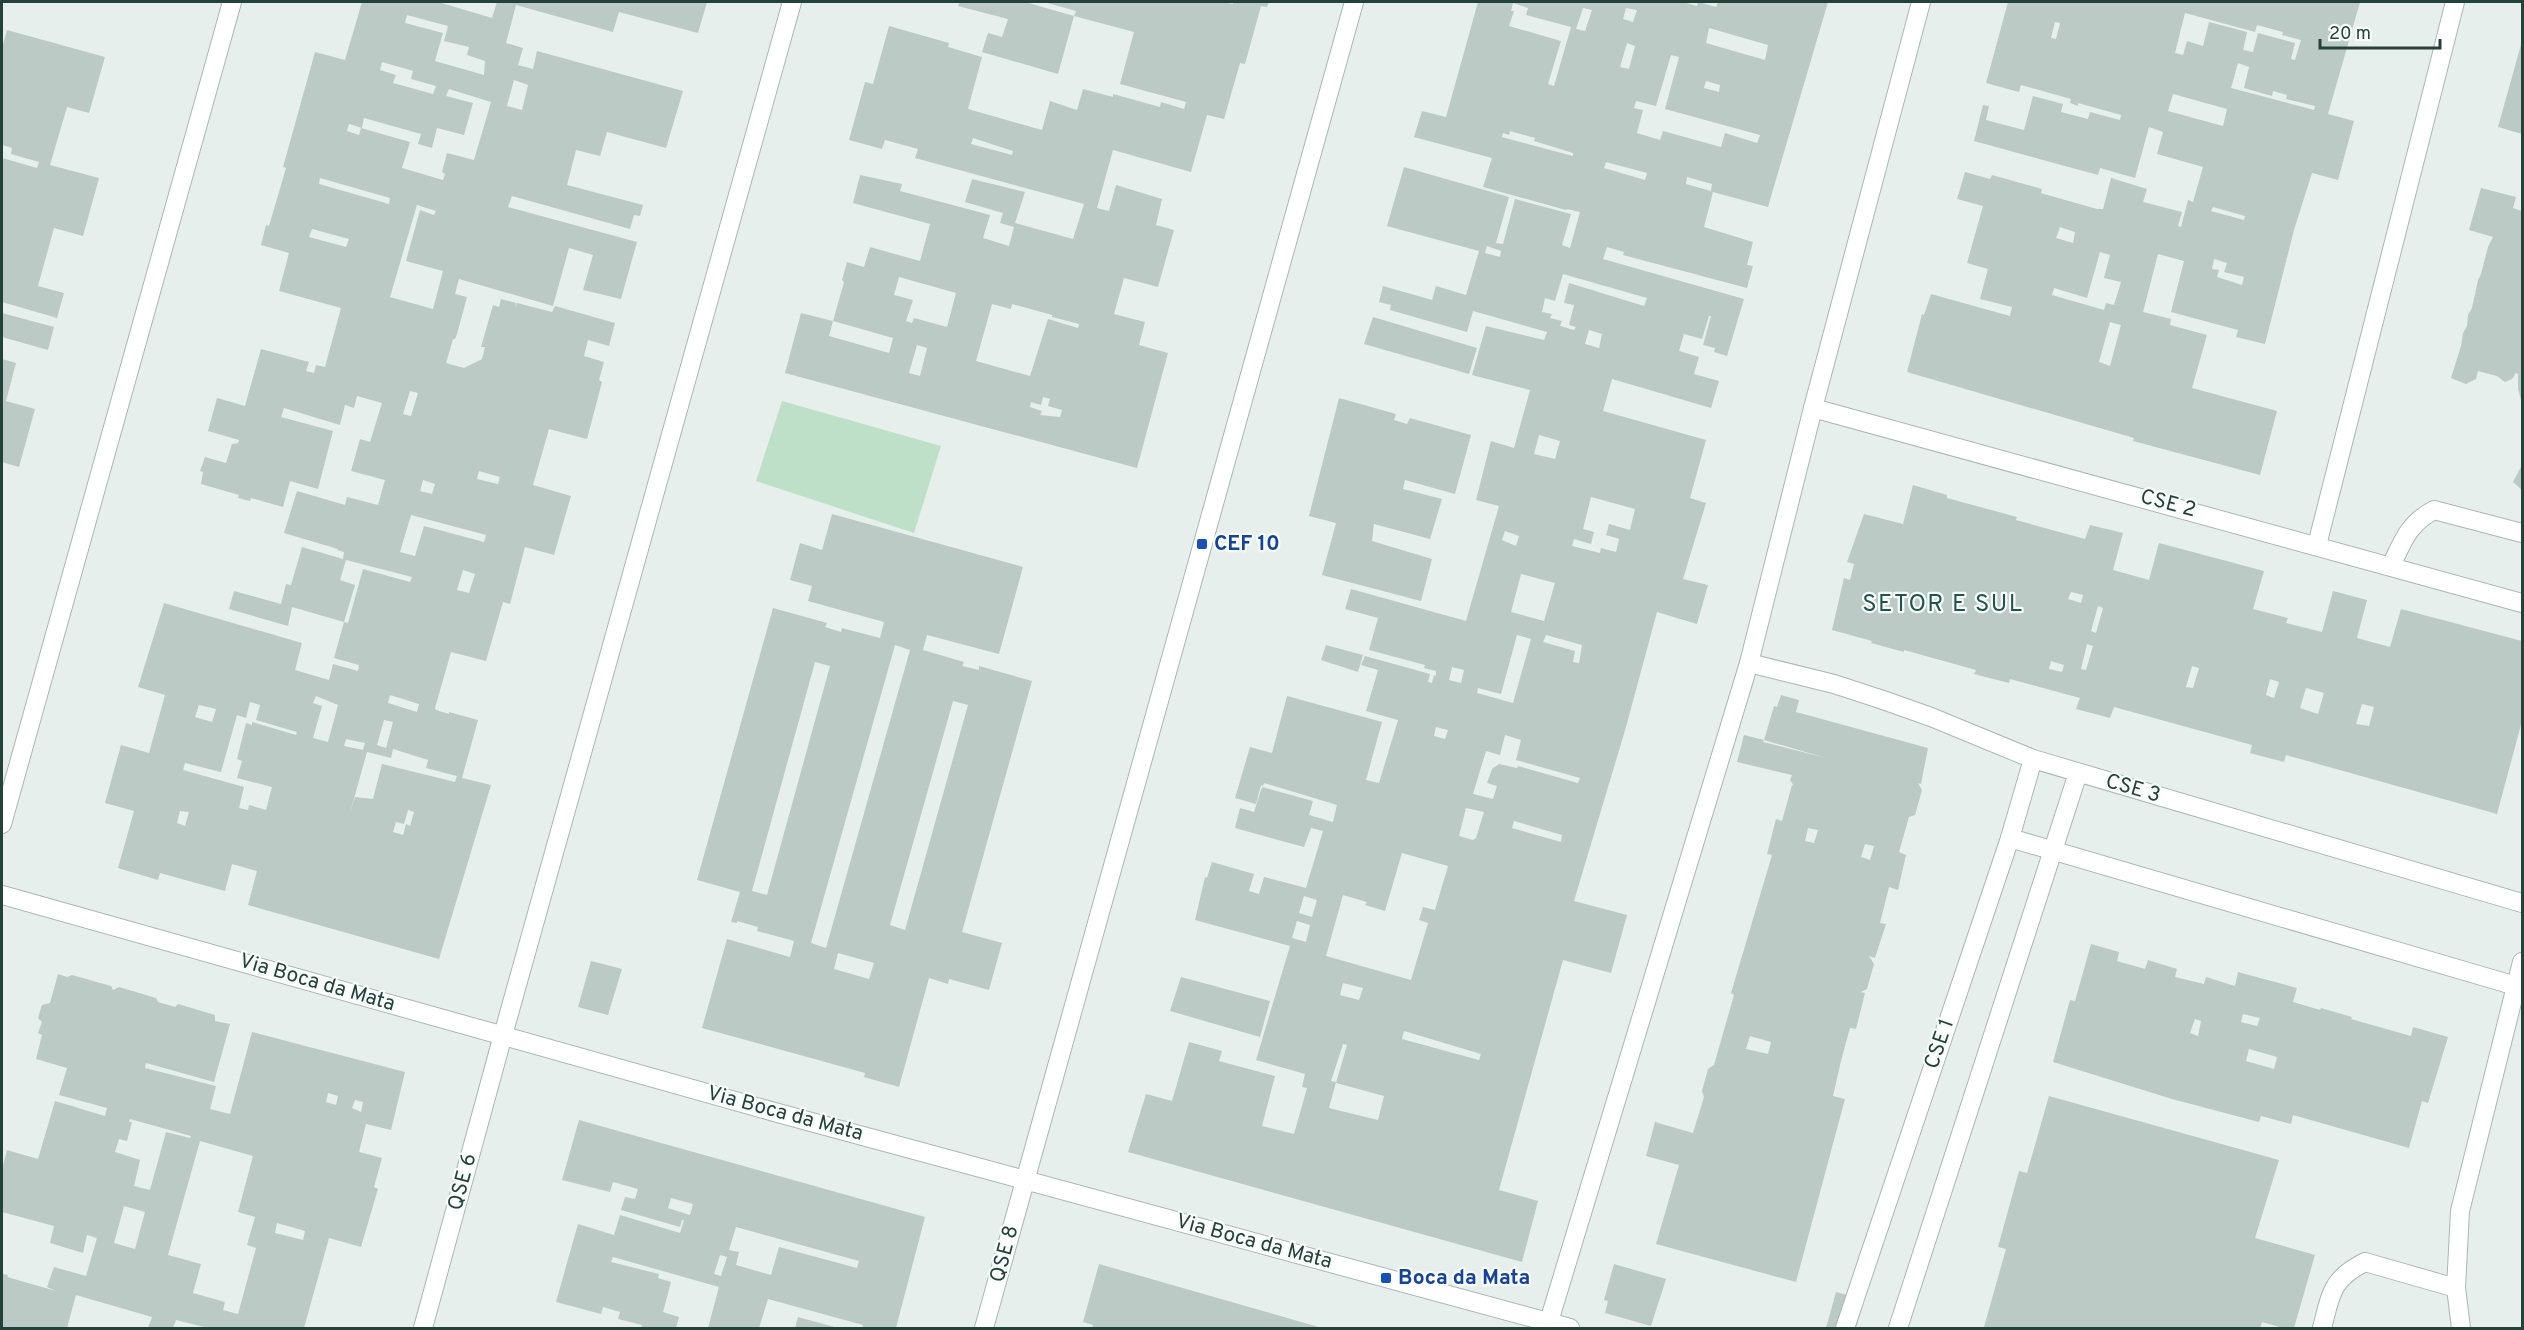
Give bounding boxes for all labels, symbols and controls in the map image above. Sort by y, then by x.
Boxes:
scale bar [2320,12,2440,50]
text: 20 m [2329,23,2371,46]
street label: CSE 2 [2137,484,2199,524]
place label: CEF 10 [1214,531,1280,558]
marker: CEF 10 [1195,537,1209,551]
district label: SETOR E SUL [1862,590,2024,620]
street label: CSE 3 [2102,768,2164,810]
street label: Via Boca da Mata [236,948,398,1018]
street label: CSE 1 [1919,1015,1961,1073]
street label: Via Boca da Mata [704,1080,866,1148]
street label: QSE 6 [442,1151,484,1213]
street label: Via Boca da Mata [1173,1208,1335,1276]
street label: QSE 8 [984,1222,1026,1286]
place label: Boca da Mata [1398,1265,1530,1292]
marker: Boca da Mata [1379,1271,1393,1285]

